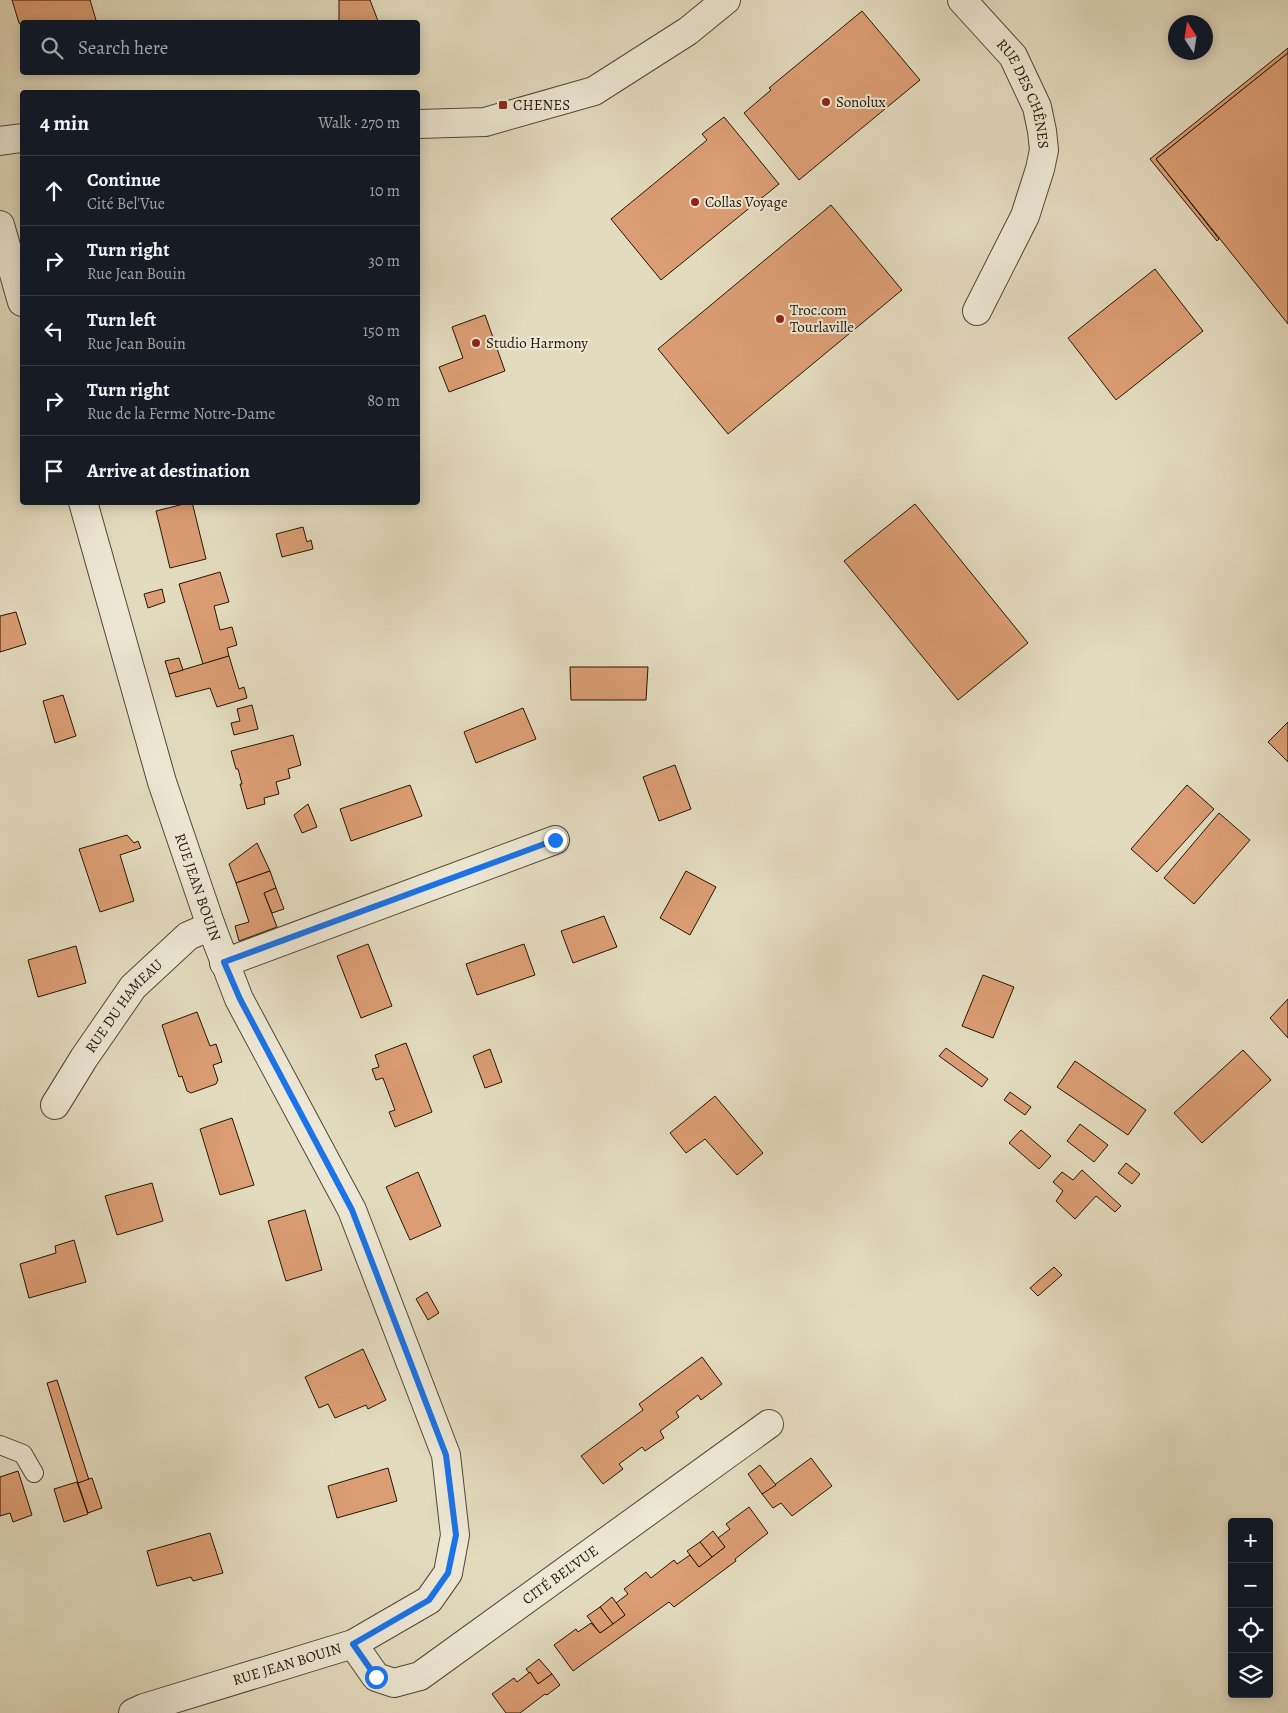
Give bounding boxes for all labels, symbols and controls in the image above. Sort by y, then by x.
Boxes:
north arrow [1168,15,1213,60]
search box [20,20,420,75]
icon: search [38,34,66,62]
street label: RUE DES CHÊNES [992,34,1054,150]
text: Search here [78,35,168,61]
place label: Sonolux [836,92,886,112]
place label: CHENES [513,95,570,115]
marker: Sonolux [820,96,832,108]
marker: CHENES [497,99,509,111]
text: 4 min [40,109,89,137]
text: Walk · 270 m [318,112,400,134]
text: Continue [87,167,161,193]
icon: ahead [40,177,68,205]
text: 10 m [370,180,400,202]
place label: Collas Voyage [705,192,788,212]
text: Cité Bel'Vue [87,193,165,215]
marker: Collas Voyage [689,196,701,208]
text: Turn right [87,237,169,263]
icon: right [40,247,68,275]
text: 30 m [368,250,400,272]
text: Rue Jean Bouin [87,263,186,285]
place label: Troc.com Tourlaville [790,300,854,337]
text: Turn left [87,307,156,333]
marker: Troc.com Tourlaville [774,313,786,325]
icon: left [40,317,68,345]
text: 150 m [363,320,400,342]
text: Rue Jean Bouin [87,333,186,355]
place label: Studio Harmony [486,333,588,353]
marker: Studio Harmony [470,337,482,349]
text: Turn right [87,377,169,403]
icon: right [40,387,68,415]
text: 80 m [367,390,400,412]
text: Rue de la Ferme Notre-Dame [87,403,276,425]
icon: arrive [40,457,68,485]
text: Arrive at destination [87,458,250,484]
route end [544,829,567,852]
street label: RUE JEAN BOUIN [170,830,226,944]
street label: RUE DU HAMEAU [80,954,167,1057]
map controls [1228,1518,1273,1698]
button: + [1228,1518,1273,1563]
street label: CITÉ BEL'VUE [518,1541,602,1609]
button: − [1228,1563,1273,1608]
button: locate [1228,1608,1273,1653]
street label: RUE JEAN BOUIN [230,1638,344,1690]
button: layers [1228,1653,1273,1698]
route start [365,1666,388,1689]

